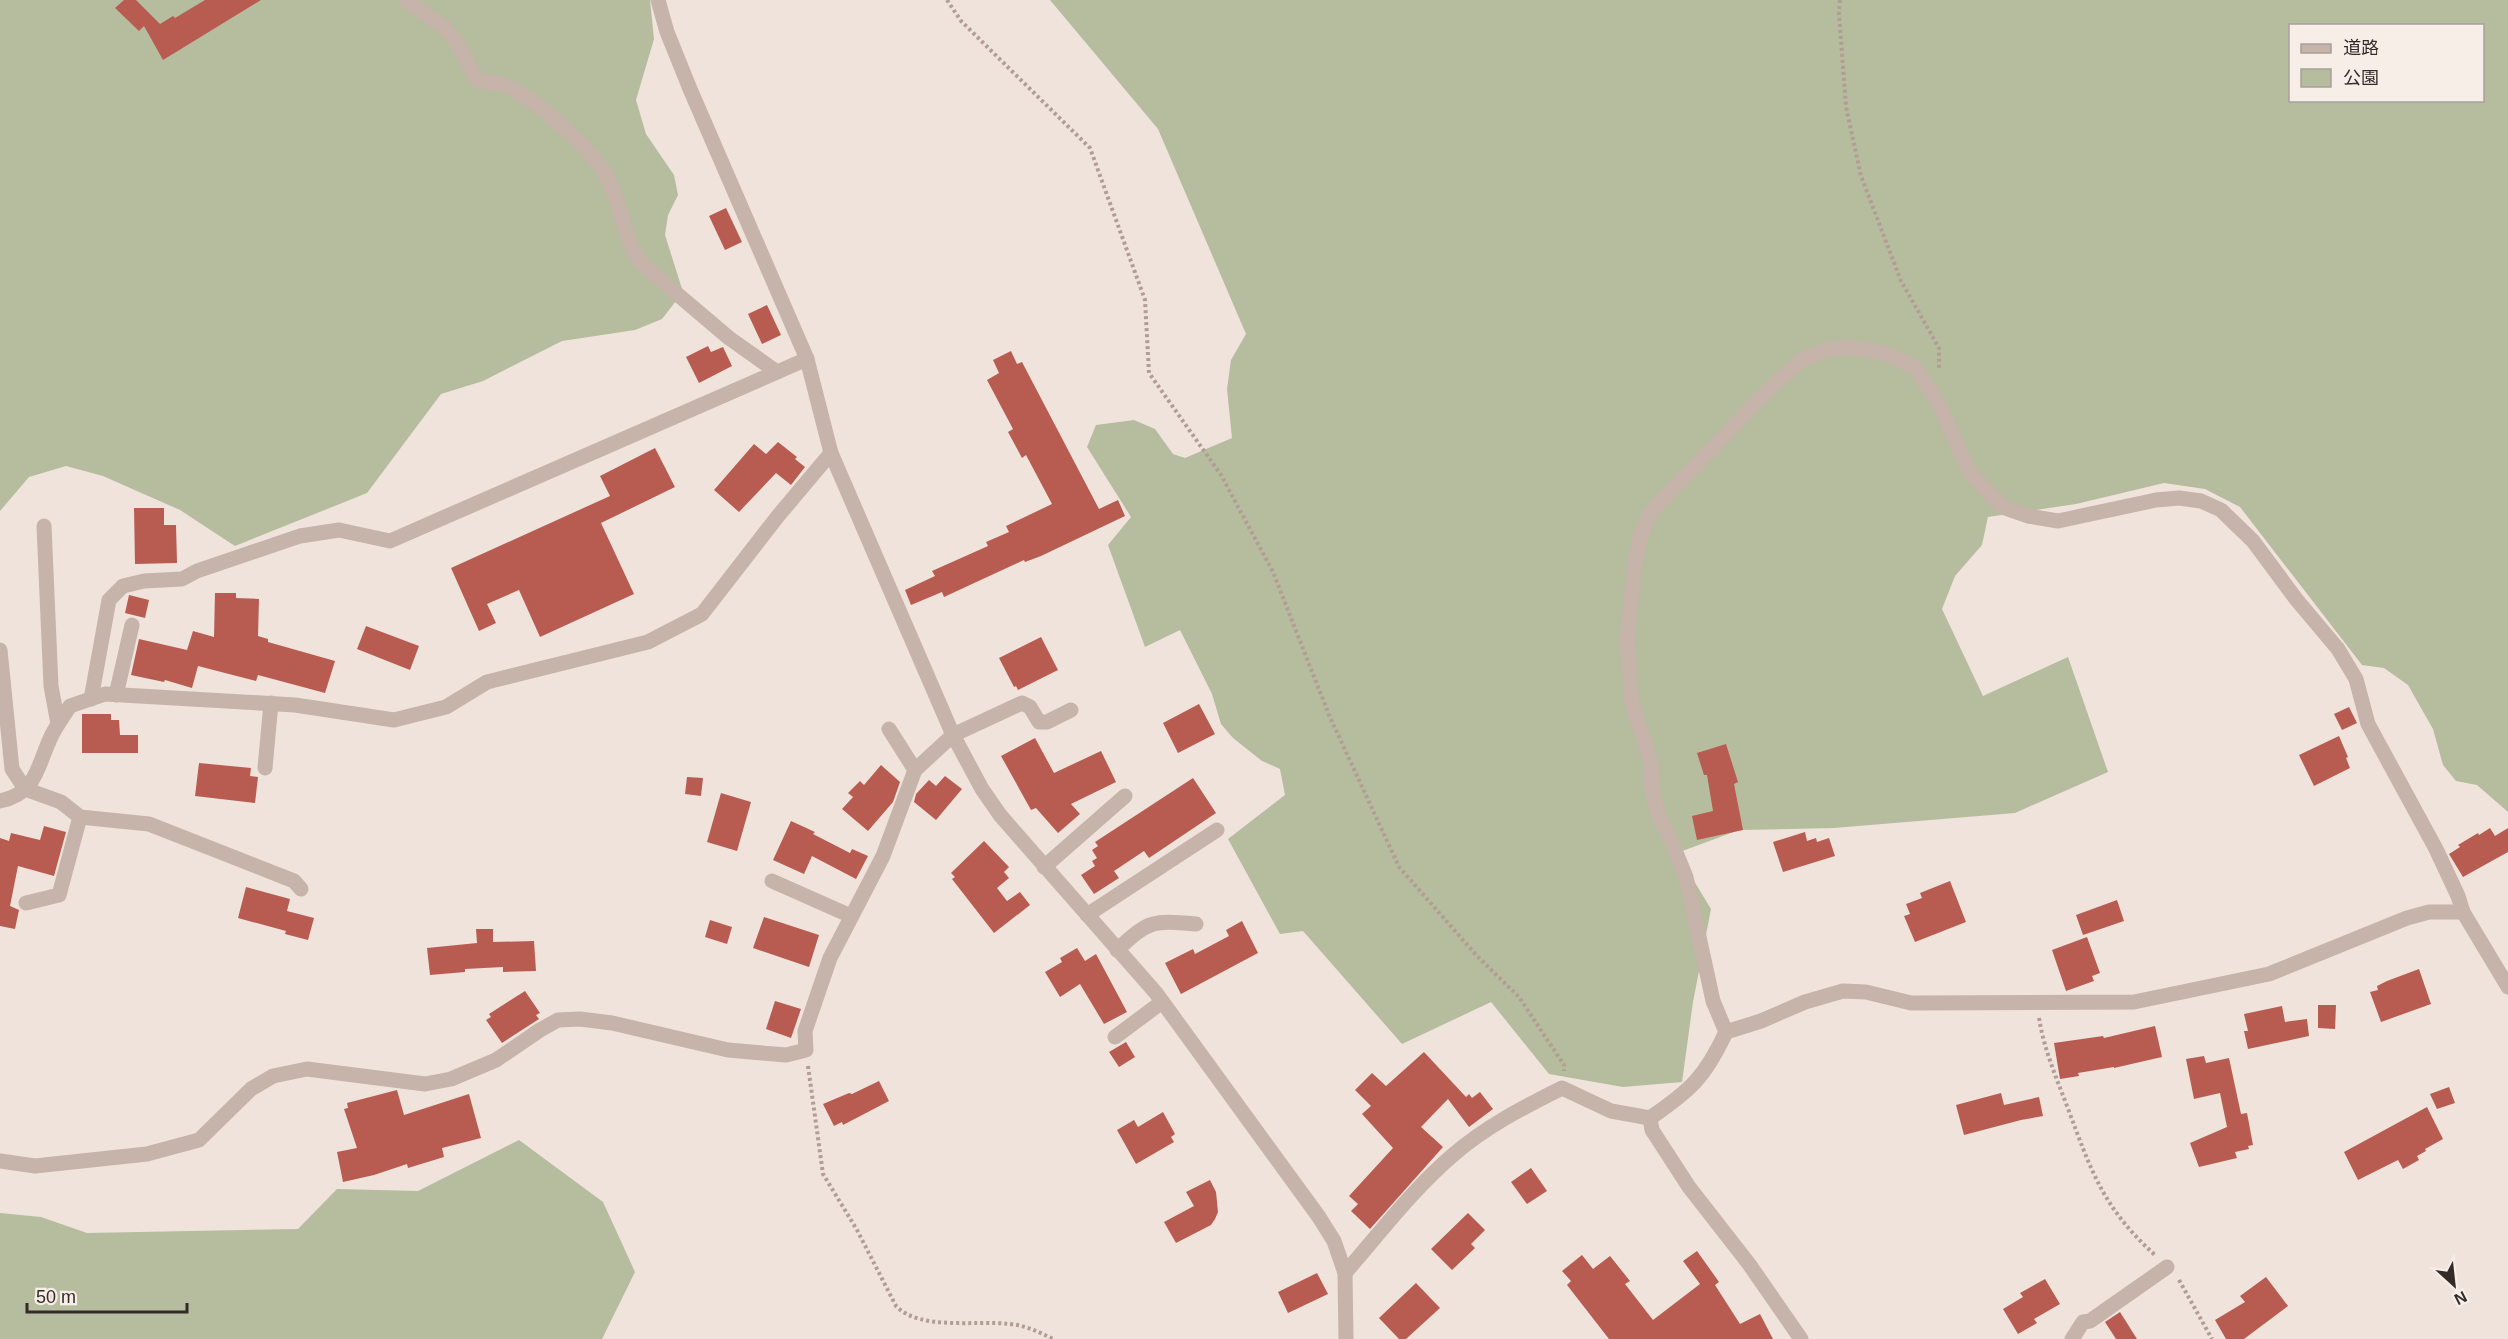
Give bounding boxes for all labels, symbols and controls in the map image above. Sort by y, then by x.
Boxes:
legend [2289,24,2484,102]
text: 道路 [2343,38,2379,58]
text: 公園 [2343,68,2379,88]
north arrow [2424,1255,2484,1315]
scale bar [27,1276,188,1314]
text: 50 m [36,1287,76,1307]
text: N [2452,1288,2470,1308]

